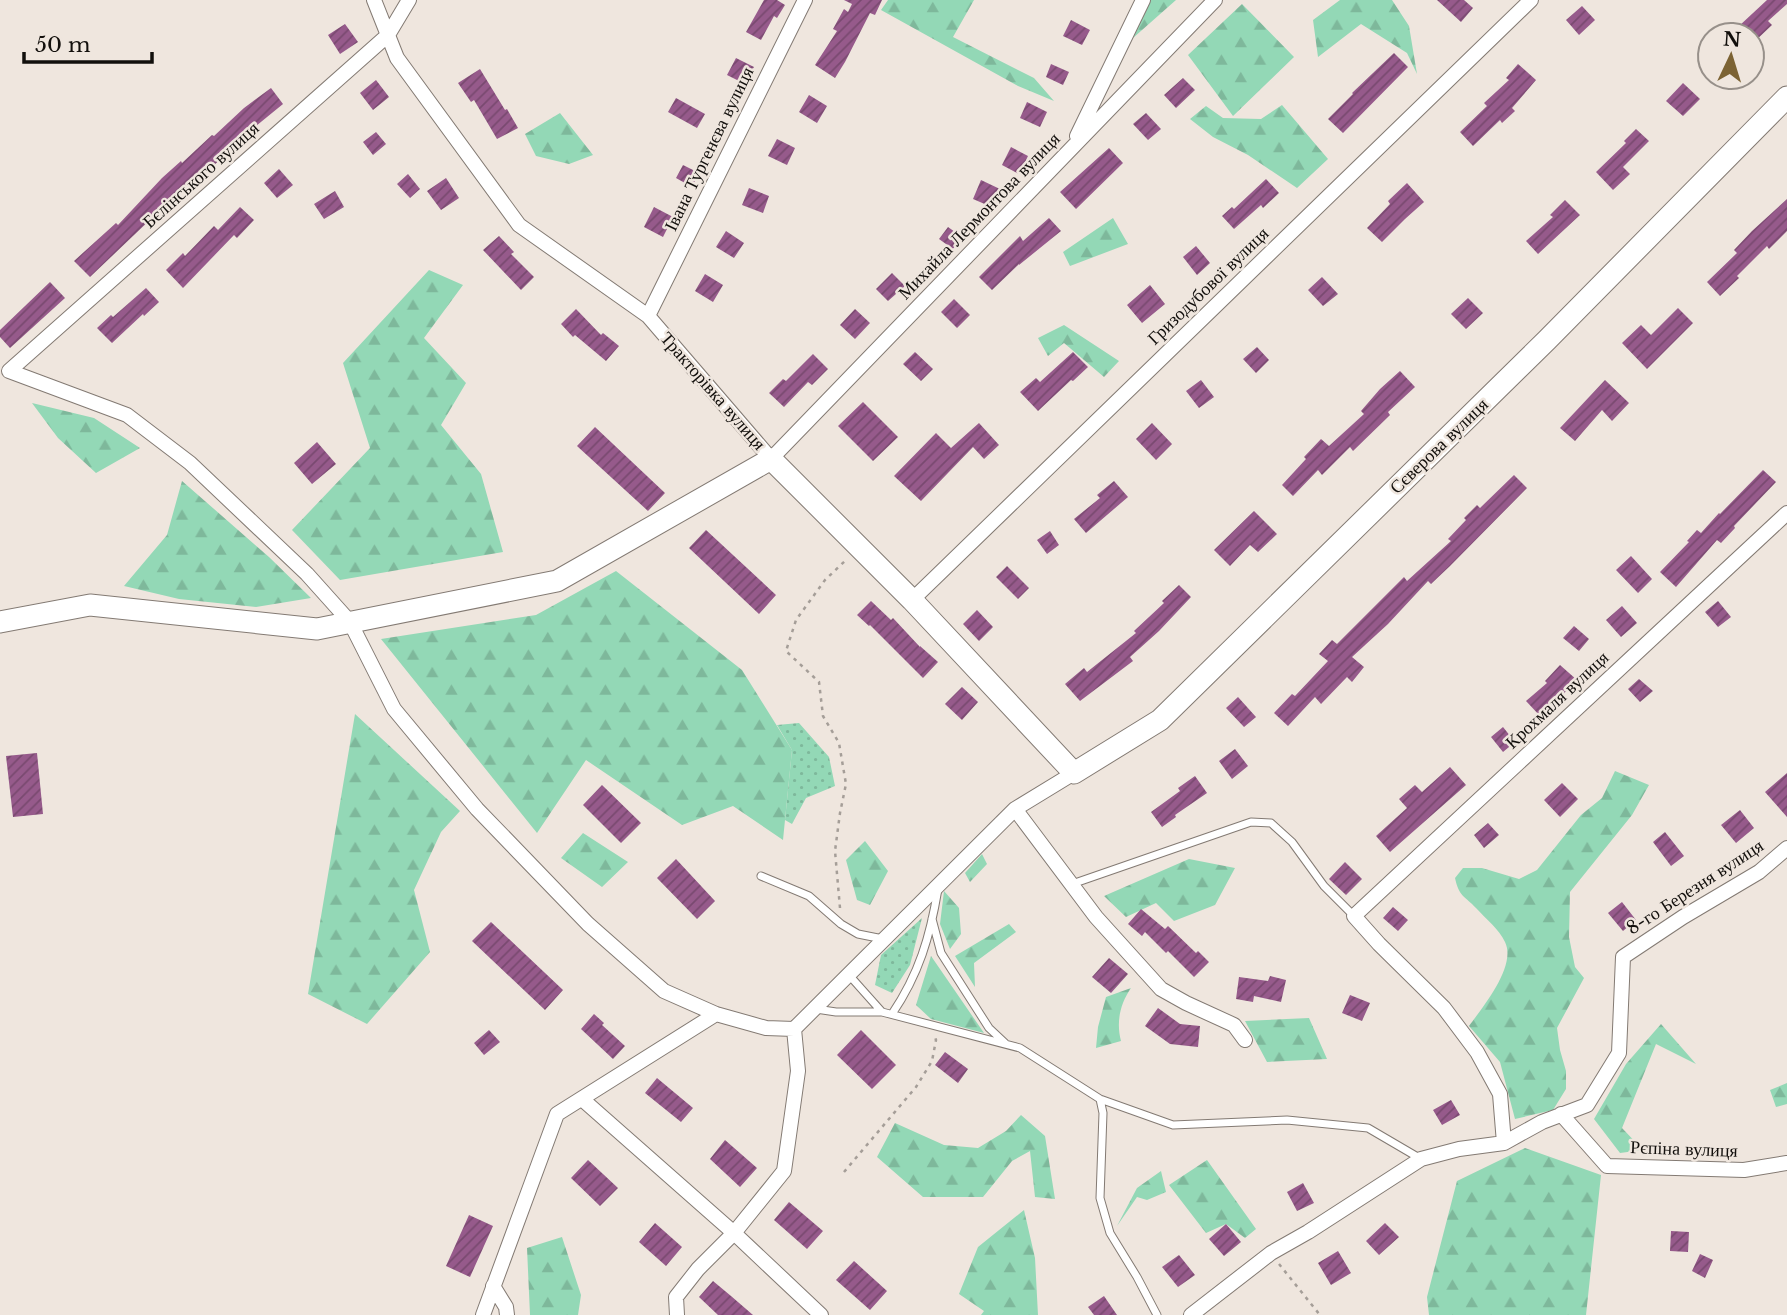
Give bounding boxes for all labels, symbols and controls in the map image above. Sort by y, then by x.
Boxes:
scale bar [24,21,152,65]
north arrow [1696,21,1766,91]
text: N [1722,27,1742,52]
text: 50 m [35,32,91,58]
street label: Івана Тургенєва вулиця [660,63,758,235]
street label: Бєлінського вулиця [138,117,264,233]
street label: Михайла Лермонтова вулиця [893,128,1065,304]
street label: Гризодубової вулиця [1143,223,1273,349]
street label: Тракторівка вулиця [656,327,770,455]
street label: Сєверова вулиця [1385,394,1493,498]
street label: Крохмаля вулиця [1501,647,1613,753]
street label: 8-го Березня вулиця [1622,835,1768,939]
street label: Рєпіна вулиця [1630,1136,1738,1162]

